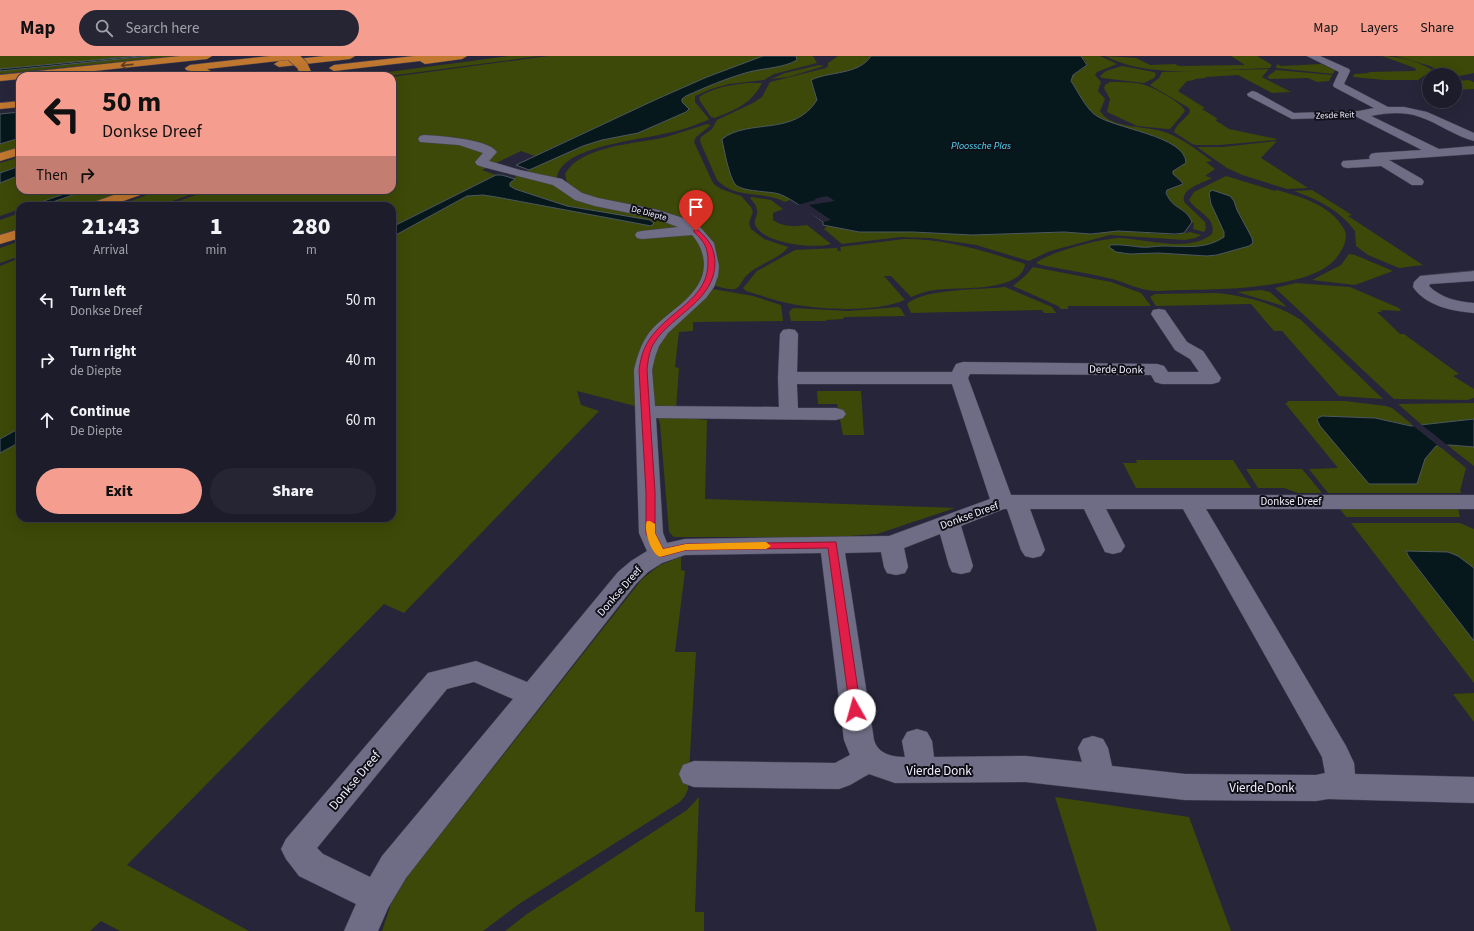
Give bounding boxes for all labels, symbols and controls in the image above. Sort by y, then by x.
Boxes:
search box [79,10,359,46]
text: Map [20,15,55,42]
icon: search [93,17,115,39]
text: Search here [125,18,199,39]
text: Map [1313,18,1338,38]
text: Layers [1360,18,1398,38]
text: Share [1420,18,1454,38]
one-way arrow [121,61,134,68]
map controls [1422,68,1462,108]
button: sound [1422,68,1462,108]
text: 50 m [102,82,161,122]
icon: left [36,88,88,140]
street label: Zesde Reit [1315,108,1355,123]
text: Donkse Dreef [102,119,202,144]
water label: Ploossche Plas [951,139,1011,153]
icon: right [76,164,98,186]
text: Then [36,165,68,186]
pin [679,190,713,231]
icon: arrive [685,196,707,218]
street label: De Diepte [630,203,669,225]
text: 21:43 [81,209,140,244]
text: 1 [210,209,223,244]
text: 280 [292,209,331,244]
text: Arrival [93,241,128,259]
text: min [206,241,227,259]
text: m [306,241,317,259]
text: Turn left [70,281,126,302]
icon: left [36,289,58,311]
text: 50 m [346,290,376,311]
text: Donkse Dreef [70,302,142,320]
text: Turn right [70,341,136,362]
icon: right [36,349,58,371]
text: 40 m [346,350,376,371]
text: de Diepte [70,362,122,380]
street label: Derde Donk [1089,362,1144,377]
text: Continue [70,401,130,422]
icon: ahead [36,409,58,431]
text: 60 m [346,410,376,431]
text: De Diepte [70,422,122,440]
button: Exit [36,468,202,514]
button: Share [210,468,376,514]
street label: Donkse Dreef [1260,494,1322,509]
street label: Donkse Dreef [938,498,1001,533]
street label: Donkse Dreef [594,563,646,619]
position arrow [834,689,876,731]
street label: Donkse Dreef [325,746,386,814]
street label: Vierde Donk [906,762,972,780]
street label: Vierde Donk [1229,779,1295,797]

